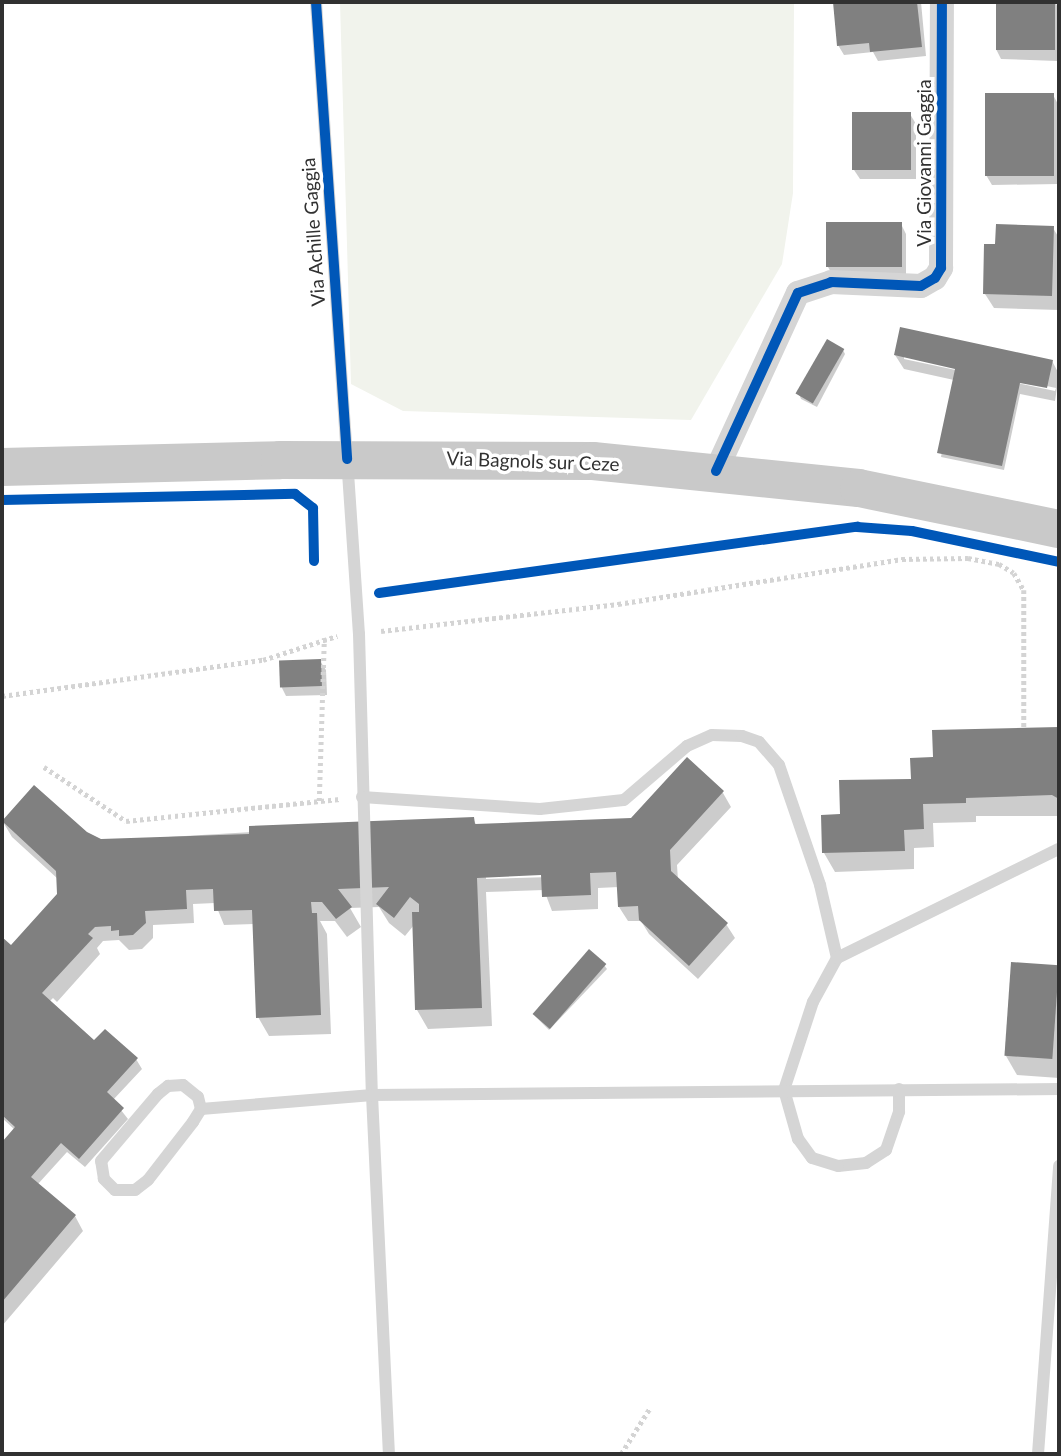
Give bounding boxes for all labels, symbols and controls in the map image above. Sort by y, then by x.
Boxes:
street label: Via Giovanni Gaggia [913,79,935,247]
street label: Via Achille Gaggia [296,157,330,307]
street label: Via Bagnols sur Ceze [446,447,620,475]

